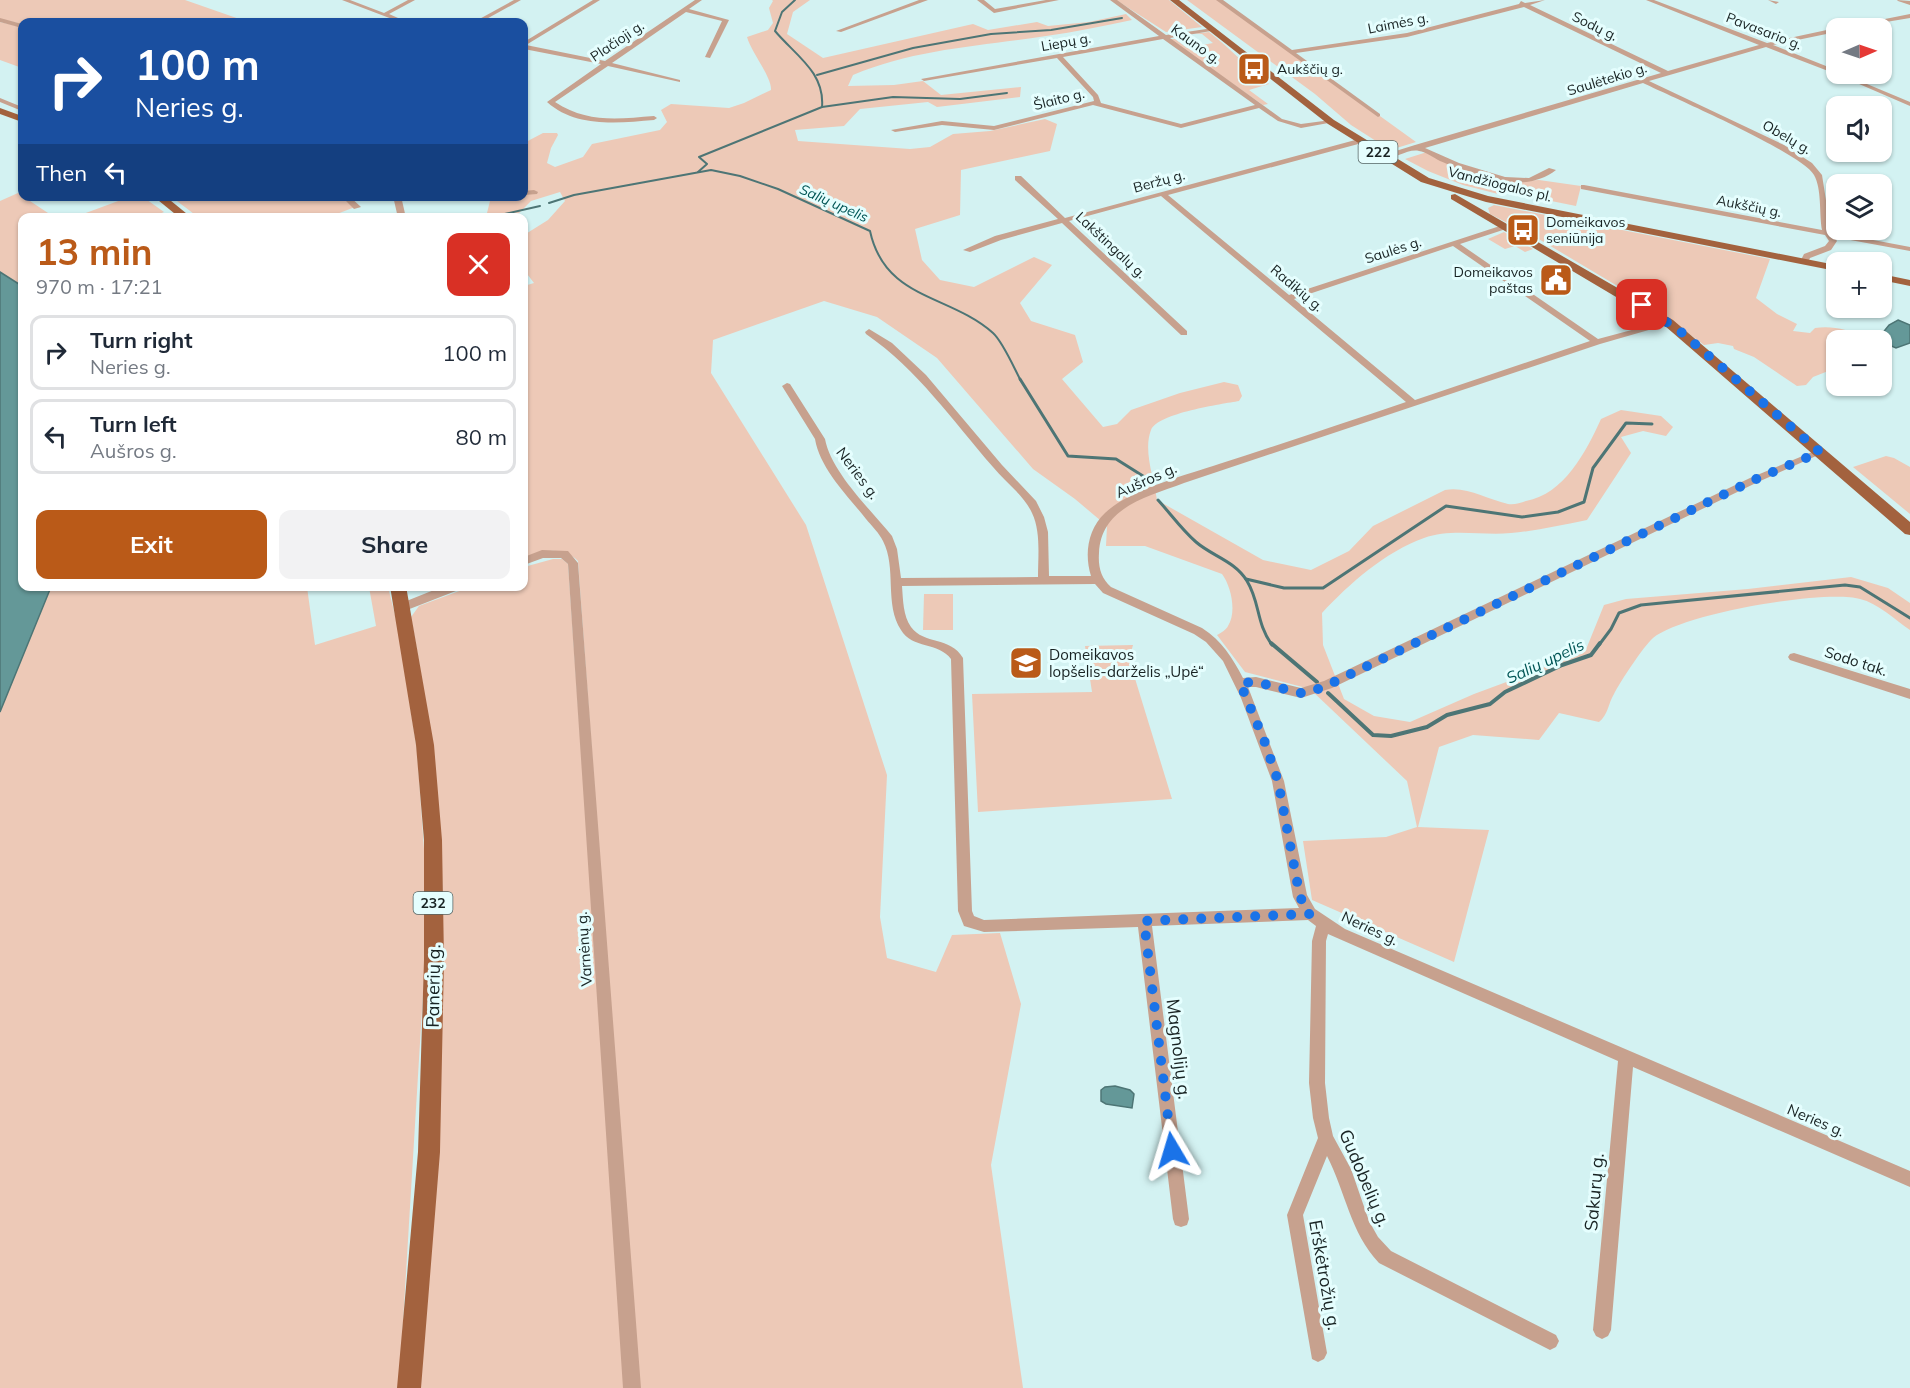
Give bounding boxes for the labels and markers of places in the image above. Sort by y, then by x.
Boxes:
bus stop icon: Aukščių g. [1236,51,1272,87]
place label: Aukščių g. [1277,60,1343,78]
bus stop icon: Domeikavos seniūnija [1505,212,1541,248]
place label: Domeikavos seniūnija [1546,213,1625,247]
public building icon: Domeikavos paštas [1538,262,1574,298]
place label: Domeikavos paštas [1454,263,1533,297]
pin [1616,279,1667,330]
school or university icon: Domeikavos lopšelis-darželis „Upė“ [1008,645,1044,681]
place label: Domeikavos lopšelis-darželis „Upė“ [1049,645,1204,681]

